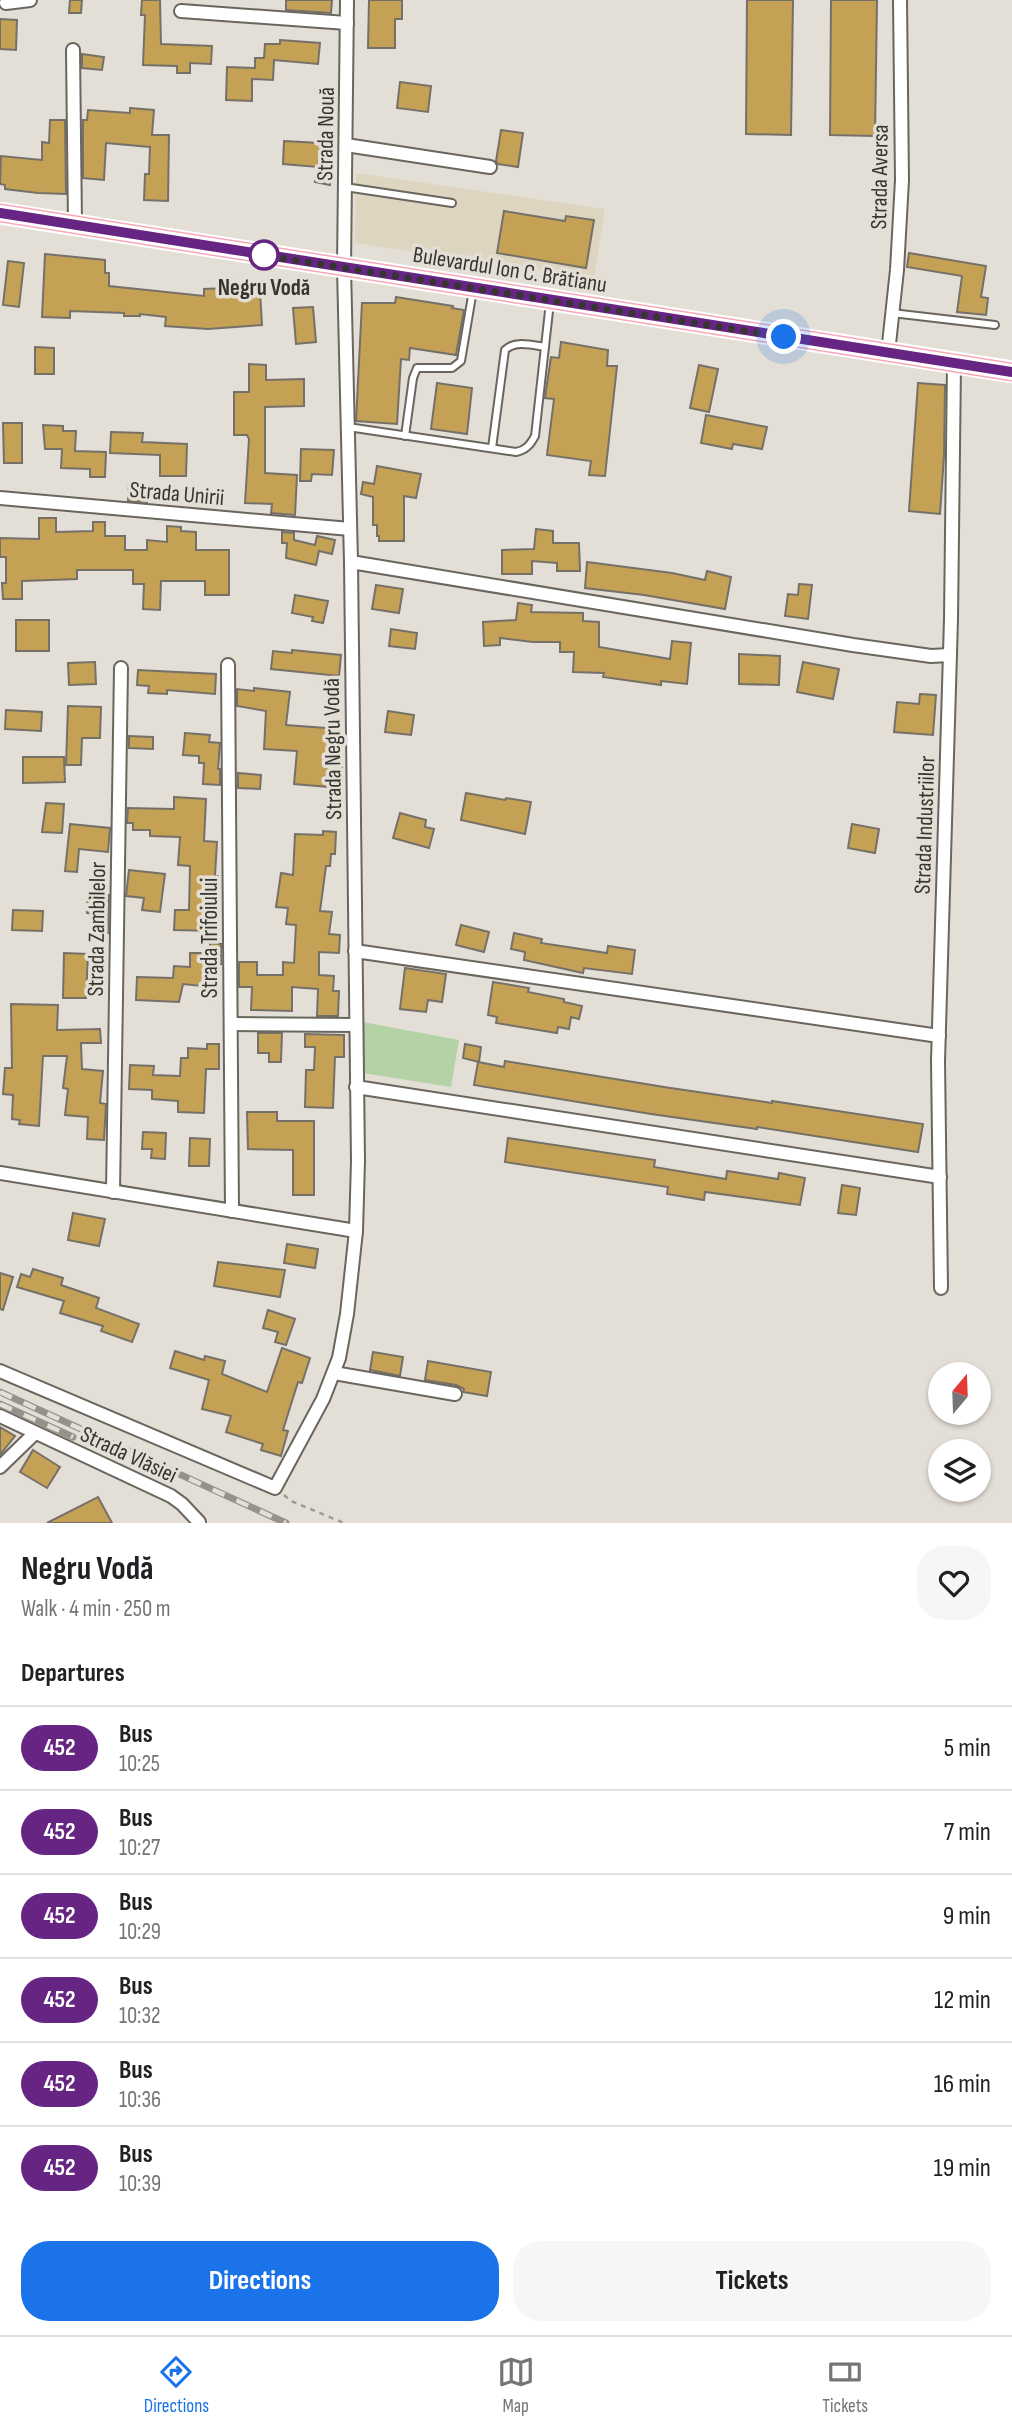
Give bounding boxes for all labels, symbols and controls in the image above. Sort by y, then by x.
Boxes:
street label: Strada Nouă [311,87,341,181]
street label: Strada Aversa [865,124,895,230]
marker: Negru Vodă [249,240,279,270]
street label: Bulevardul Ion C. Brătianu [411,241,609,299]
place label: Negru Vodă [218,274,310,302]
your location [766,319,801,354]
street label: Strada Unirii [129,476,225,512]
street label: Strada Negru Vodă [318,678,348,820]
street label: Strada Industriilor [909,755,941,895]
street label: Strada Zambilelor [82,861,112,997]
street label: Strada Trifoiului [196,878,224,998]
north arrow [928,1362,990,1424]
map controls [928,1362,991,1502]
street label: Strada Vlăsiei [76,1420,181,1489]
button: layers [928,1439,991,1502]
button: heart [917,1546,991,1620]
text: Negru Vodă [21,1549,154,1589]
text: Walk · 4 min · 250 m [21,1595,171,1623]
text: Departures [21,1658,125,1689]
text: Bus [119,1719,153,1750]
text: 452 [43,1733,76,1762]
text: 5 min [944,1733,991,1764]
text: 10:25 [119,1750,160,1778]
text: Bus [119,1803,153,1834]
text: 452 [43,1817,76,1846]
text: 7 min [944,1817,991,1848]
text: 10:27 [119,1834,160,1862]
text: Bus [119,1887,153,1918]
text: 452 [43,1901,76,1930]
text: 9 min [943,1901,991,1932]
text: 10:29 [119,1918,161,1946]
text: Bus [119,1971,153,2002]
text: 452 [43,1985,76,2014]
text: 12 min [934,1985,991,2016]
text: 10:32 [119,2002,161,2030]
text: Bus [119,2055,153,2086]
text: 452 [43,2069,76,2098]
text: 16 min [934,2069,991,2100]
text: 10:36 [119,2086,161,2114]
text: Bus [119,2139,153,2170]
text: 452 [43,2153,76,2182]
text: 19 min [934,2153,991,2184]
text: 10:39 [119,2170,161,2198]
button: Directions [21,2241,499,2321]
button: Tickets [513,2241,991,2321]
tab: Directions [144,2353,209,2418]
tab: Map [497,2353,535,2418]
tab: Tickets [822,2353,868,2418]

